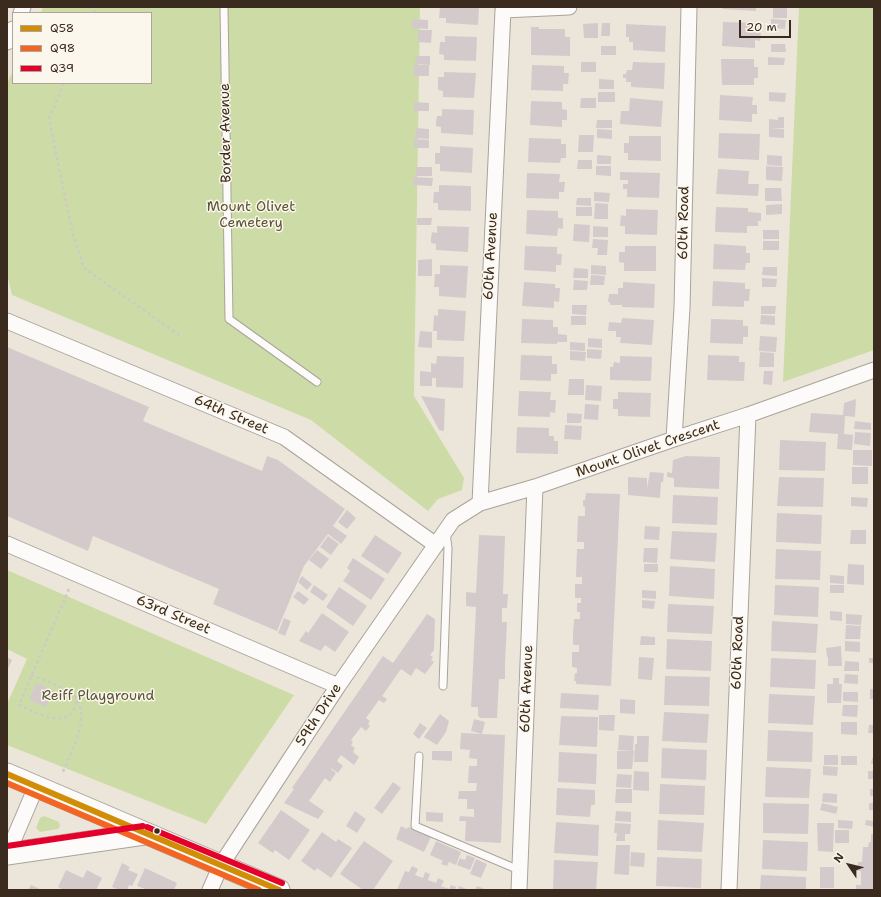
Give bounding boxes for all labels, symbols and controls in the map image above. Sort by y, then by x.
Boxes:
legend [12,12,152,84]
scale bar [741,12,793,38]
text: 20 m [746,19,777,35]
text: Q58 [50,20,74,36]
text: Q98 [50,40,75,56]
text: Q39 [50,60,74,76]
street label: Border Avenue [217,83,235,183]
street label: 60th Road [675,186,693,260]
park label: Mount Olivet Cemetery [207,199,295,232]
street label: 60th Avenue [480,212,502,300]
street label: 64th Street [191,392,271,438]
street label: Mount Olivet Crescent [574,416,722,482]
street label: 63rd Street [133,592,213,638]
street label: 60th Road [728,616,748,690]
street label: 60th Avenue [517,645,537,733]
street label: 59th Drive [293,681,345,749]
park label: Reiff Playground [42,688,154,704]
unlabelled marker [152,826,162,836]
north arrow [829,845,869,885]
text: N [830,850,847,866]

